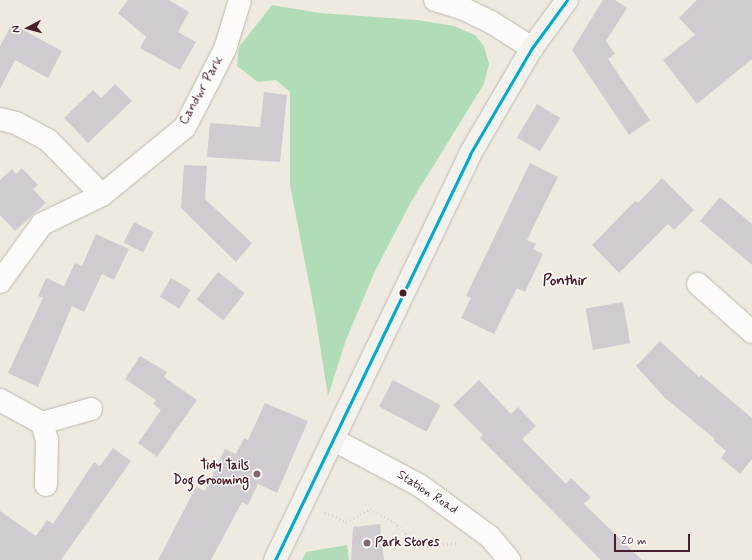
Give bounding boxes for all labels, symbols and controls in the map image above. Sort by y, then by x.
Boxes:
north arrow [8,8,48,48]
text: N [9,25,23,34]
street label: Candwr Park [177,55,227,127]
district label: Ponthir [543,273,587,291]
unlabelled marker [398,288,408,298]
place label: Tidy Tails Dog Grooming [173,459,249,490]
street label: Station Road [394,468,460,518]
marker: Tidy Tails Dog Grooming [252,469,262,479]
scale bar [616,526,692,552]
text: 20 m [621,533,647,549]
place label: Park Stores [375,535,439,551]
marker: Park Stores [362,538,372,548]

